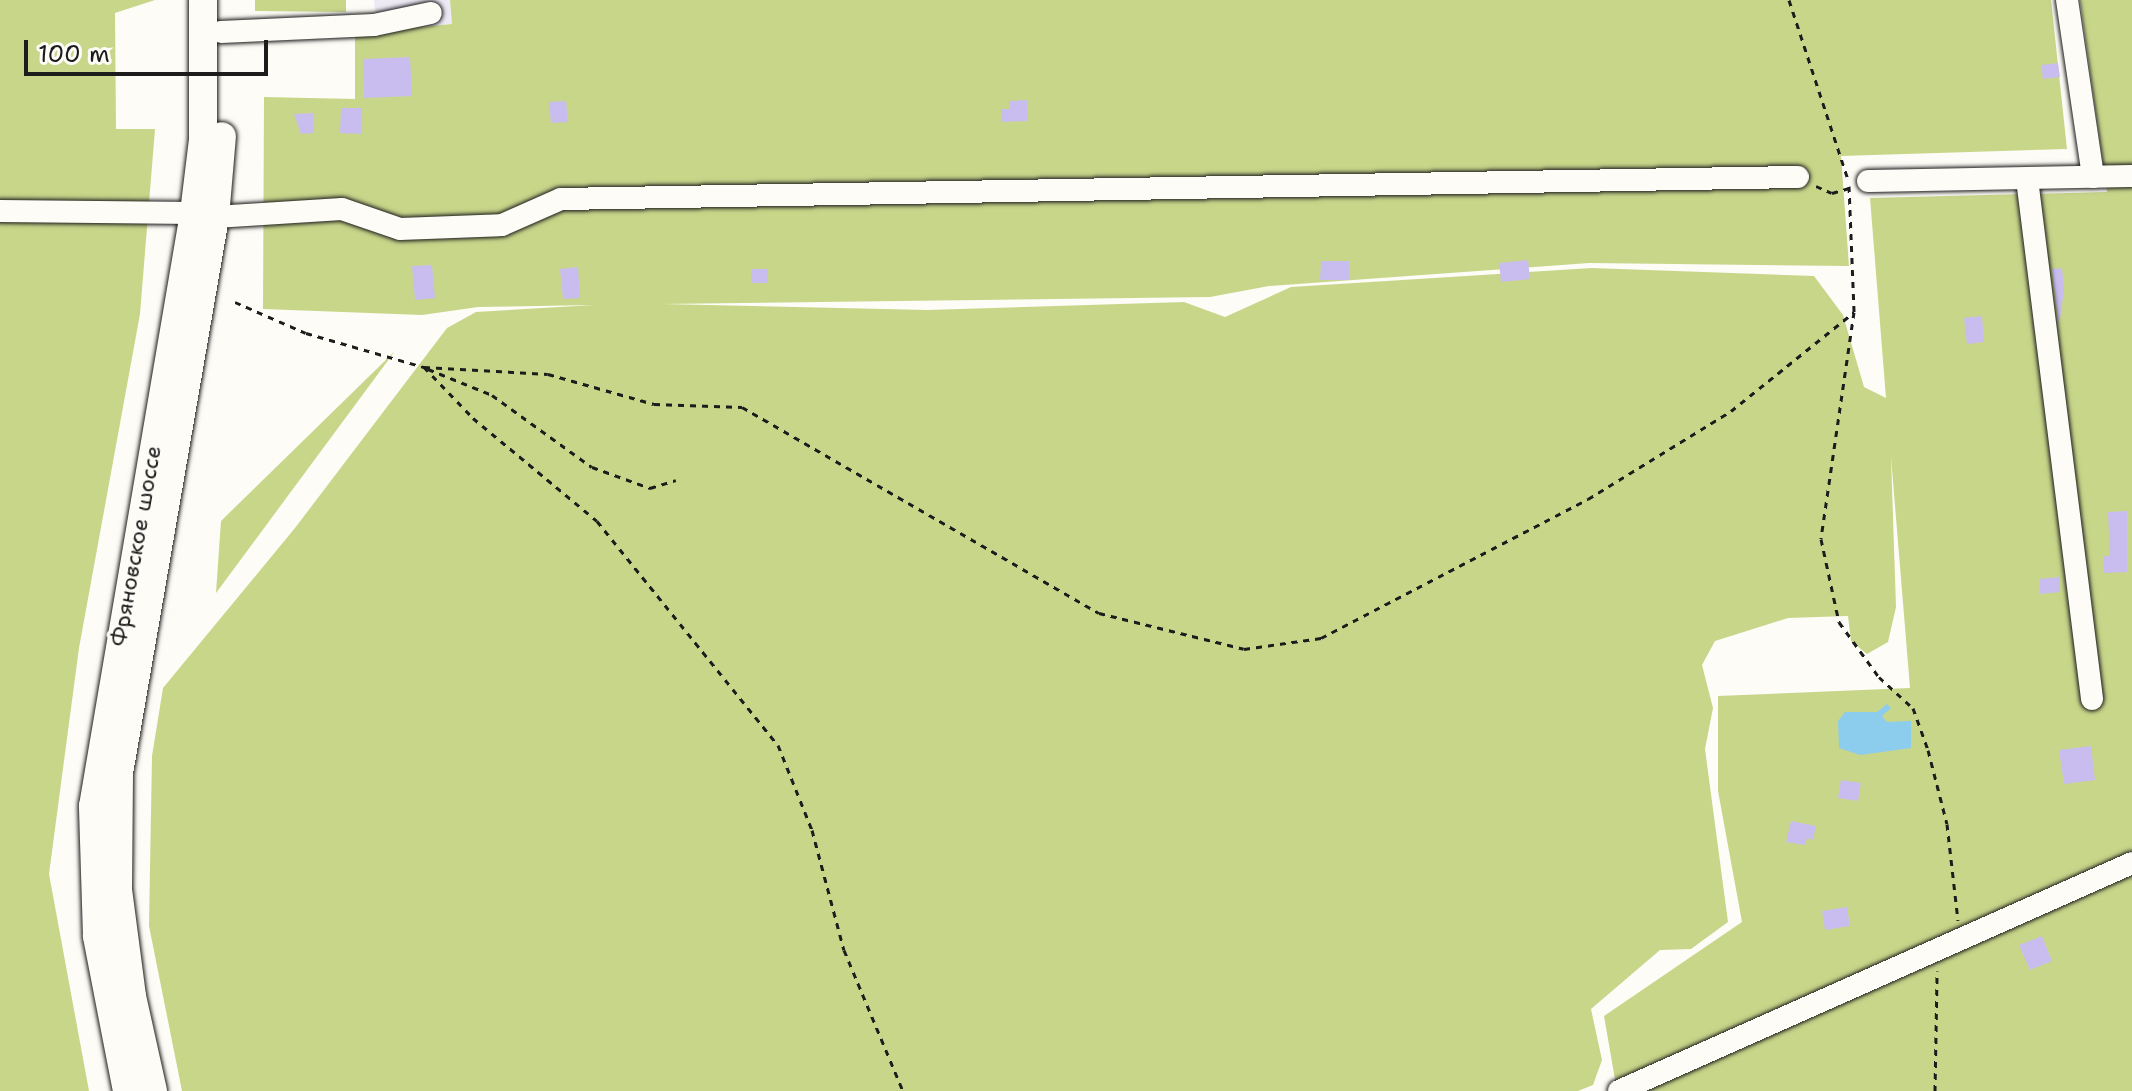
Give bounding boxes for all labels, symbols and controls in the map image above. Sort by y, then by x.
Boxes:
scale bar [28,24,272,74]
text: 100 m [38,38,110,70]
street label: Фряновское шоссе [105,443,167,649]

